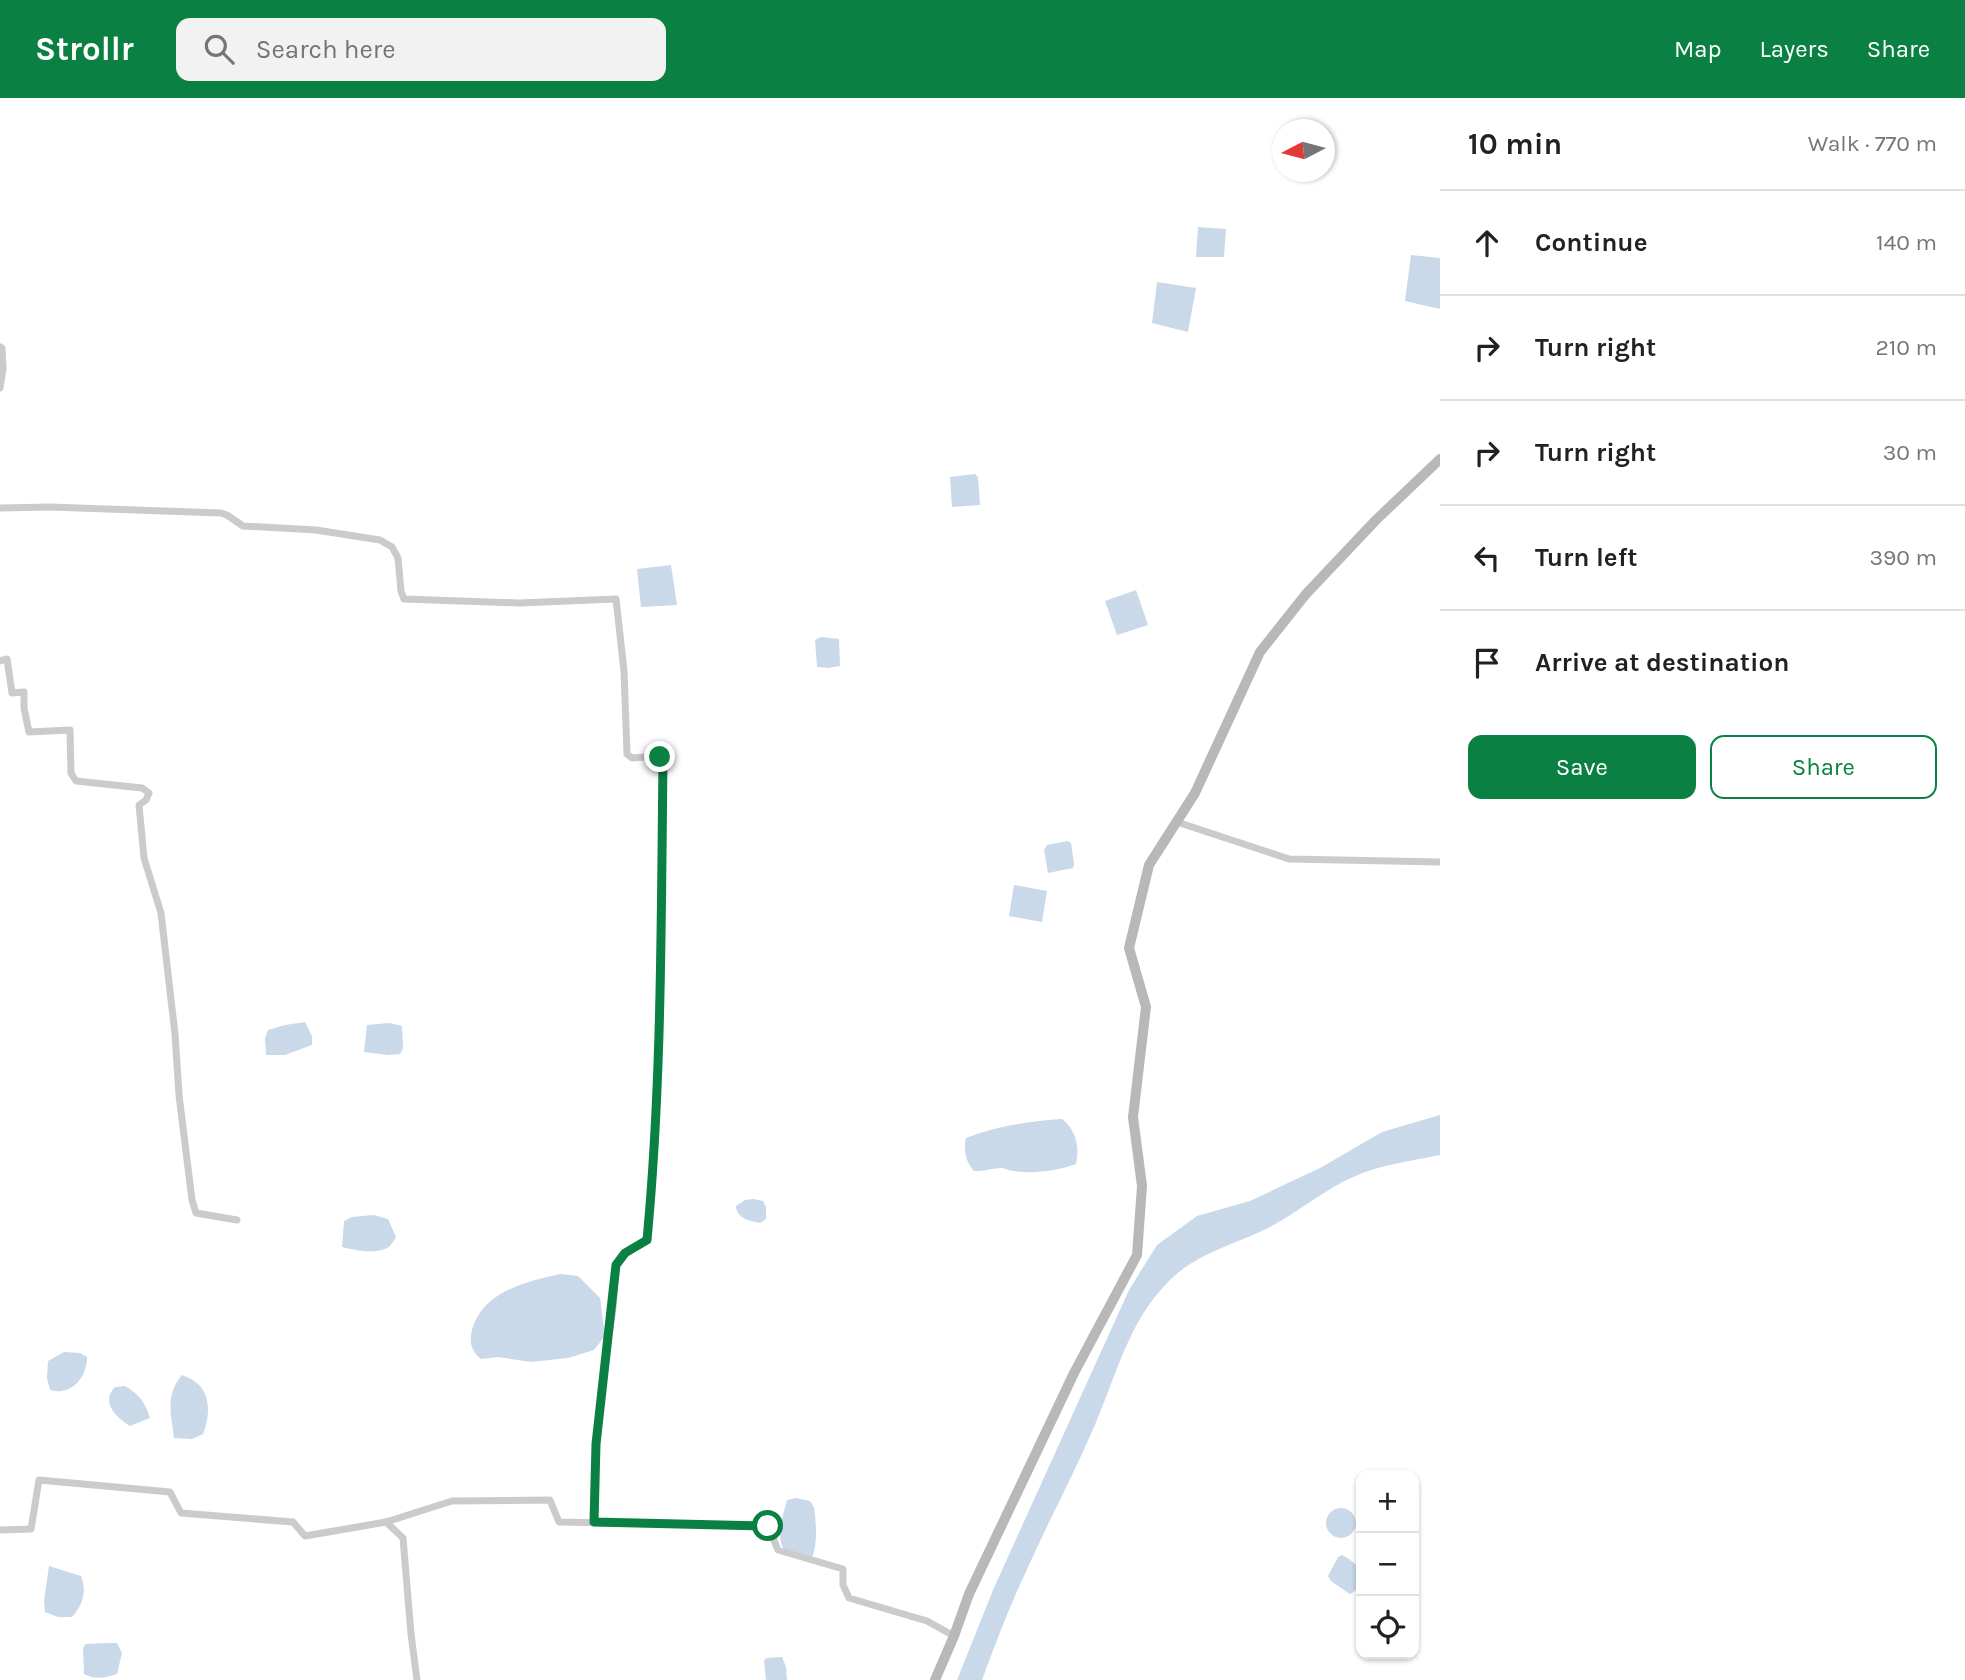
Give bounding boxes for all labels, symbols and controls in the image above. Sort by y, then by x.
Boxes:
search box [176,18,666,81]
text: Strollr [35,30,134,68]
icon: search [200,30,238,68]
text: Search here [256,34,396,65]
text: Map [1674,35,1722,63]
text: Layers [1760,35,1829,63]
text: Share [1867,35,1930,63]
north arrow [1272,119,1335,182]
text: 10 min [1468,126,1562,162]
text: Walk · 770 m [1808,130,1937,157]
icon: ahead [1468,224,1506,262]
text: Continue [1535,227,1647,258]
text: 140 m [1876,229,1937,256]
icon: right [1468,329,1506,367]
text: Turn right [1535,332,1656,363]
text: 210 m [1875,334,1937,361]
icon: right [1468,434,1506,472]
text: Turn right [1535,437,1656,468]
text: 30 m [1883,439,1937,466]
icon: left [1468,539,1506,577]
text: Turn left [1535,542,1637,573]
text: 390 m [1869,544,1937,571]
icon: arrive [1468,644,1506,682]
text: Arrive at destination [1535,647,1789,678]
button: Save [1468,735,1696,799]
button: Share [1710,735,1937,799]
route end [644,741,675,772]
map controls [1356,1470,1419,1659]
button: + [1356,1470,1419,1533]
route start [752,1510,783,1541]
button: − [1356,1533,1419,1596]
button: locate [1356,1596,1419,1659]

